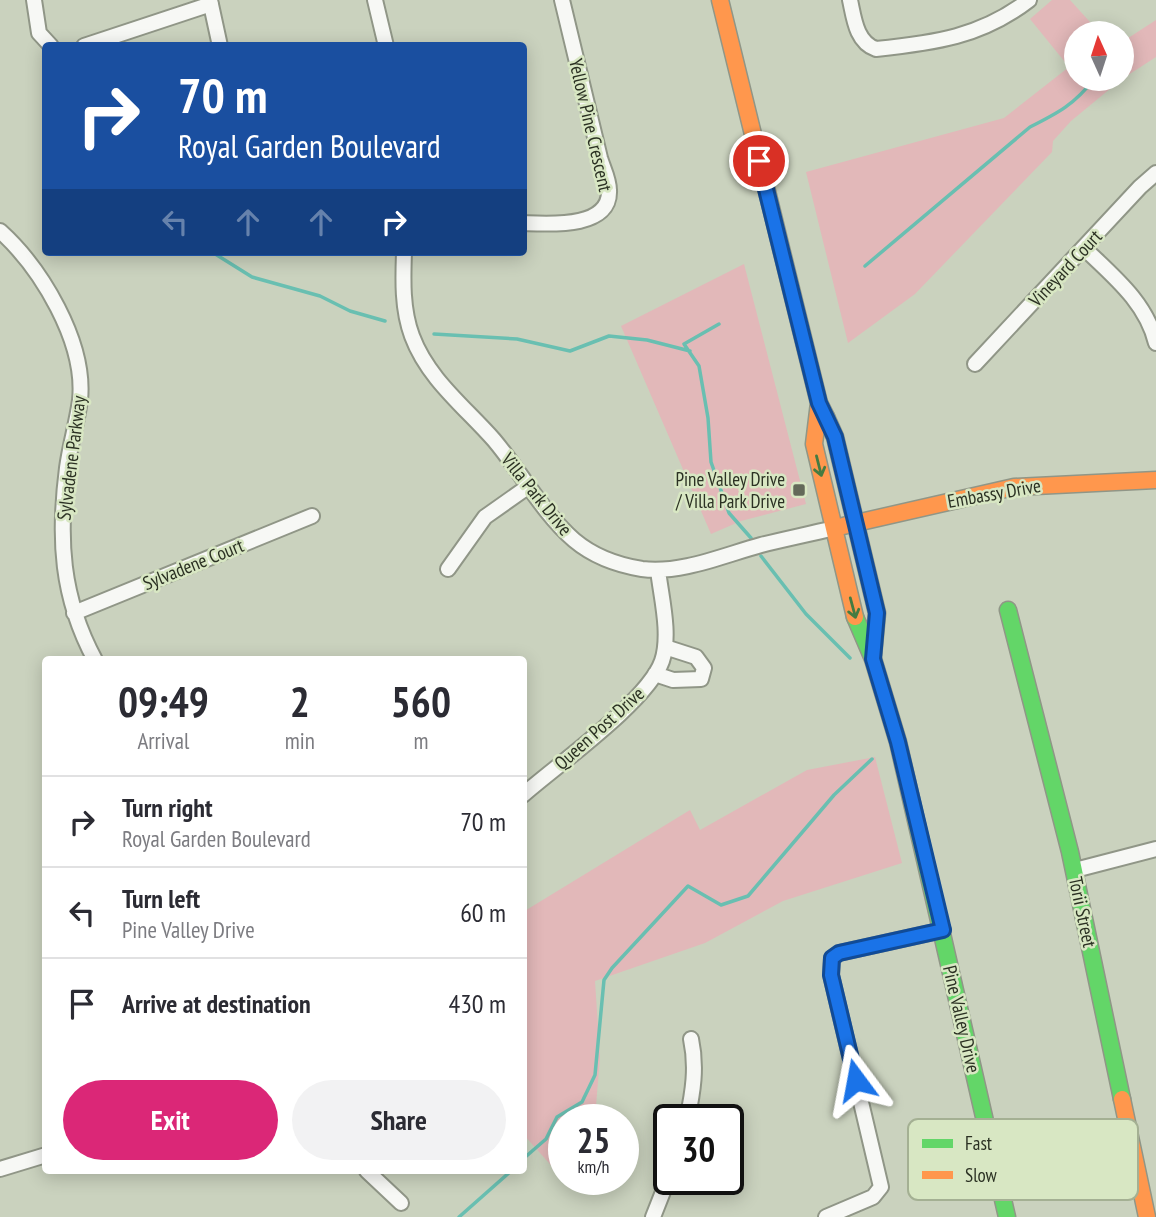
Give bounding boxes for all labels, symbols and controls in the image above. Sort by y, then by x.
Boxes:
north arrow [1064,21,1134,91]
map controls [1064,21,1134,91]
street label: Yellow Pine Crescent [564,56,618,195]
text: 70 m [178,63,267,127]
icon: right [63,70,154,161]
text: Royal Garden Boulevard [178,125,441,167]
pin [729,131,789,191]
icon: arrive [740,142,778,180]
icon: left [156,203,194,241]
icon: ahead [229,203,267,241]
icon: ahead [302,203,340,241]
icon: right [375,203,413,241]
street label: Vineyard Court [1023,224,1107,312]
street label: Sylvadene Parkway [51,394,91,522]
street label: Villa Park Drive [496,447,578,540]
one-way arrow [813,454,826,477]
place label: Pine Valley Drive / Villa Park Drive [675,467,785,513]
street label: Embassy Drive [945,473,1043,513]
marker: Pine Valley Drive / Villa Park Drive [791,482,807,498]
street label: Sylvadene Court [139,533,248,595]
one-way arrow [847,596,860,619]
text: 09:49 [118,674,209,729]
text: 2 [290,674,310,729]
text: 560 [391,674,451,729]
street label: Queen Post Drive [549,681,649,775]
text: Arrival [137,726,189,755]
text: min [285,726,315,755]
text: m [413,726,428,755]
text: Turn right [122,791,213,824]
icon: right [63,803,101,841]
text: 70 m [460,805,506,838]
text: Royal Garden Boulevard [122,824,311,853]
street label: Torii Street [1064,875,1102,950]
text: Turn left [122,882,200,915]
icon: left [63,894,101,932]
text: 60 m [460,896,506,929]
text: Pine Valley Drive [122,915,255,944]
street label: Pine Valley Drive [938,963,986,1075]
icon: arrive [63,985,101,1023]
text: Arrive at destination [122,987,311,1020]
text: 430 m [448,987,506,1020]
position arrow [819,1043,893,1117]
button: Exit [63,1080,278,1160]
button: Share [292,1080,506,1160]
speed limit sign: 30 [653,1104,744,1195]
text: 25 [577,1117,610,1163]
legend [908,1119,1138,1200]
text: Fast [965,1131,993,1155]
text: km/h [578,1155,609,1178]
text: Slow [965,1163,998,1187]

